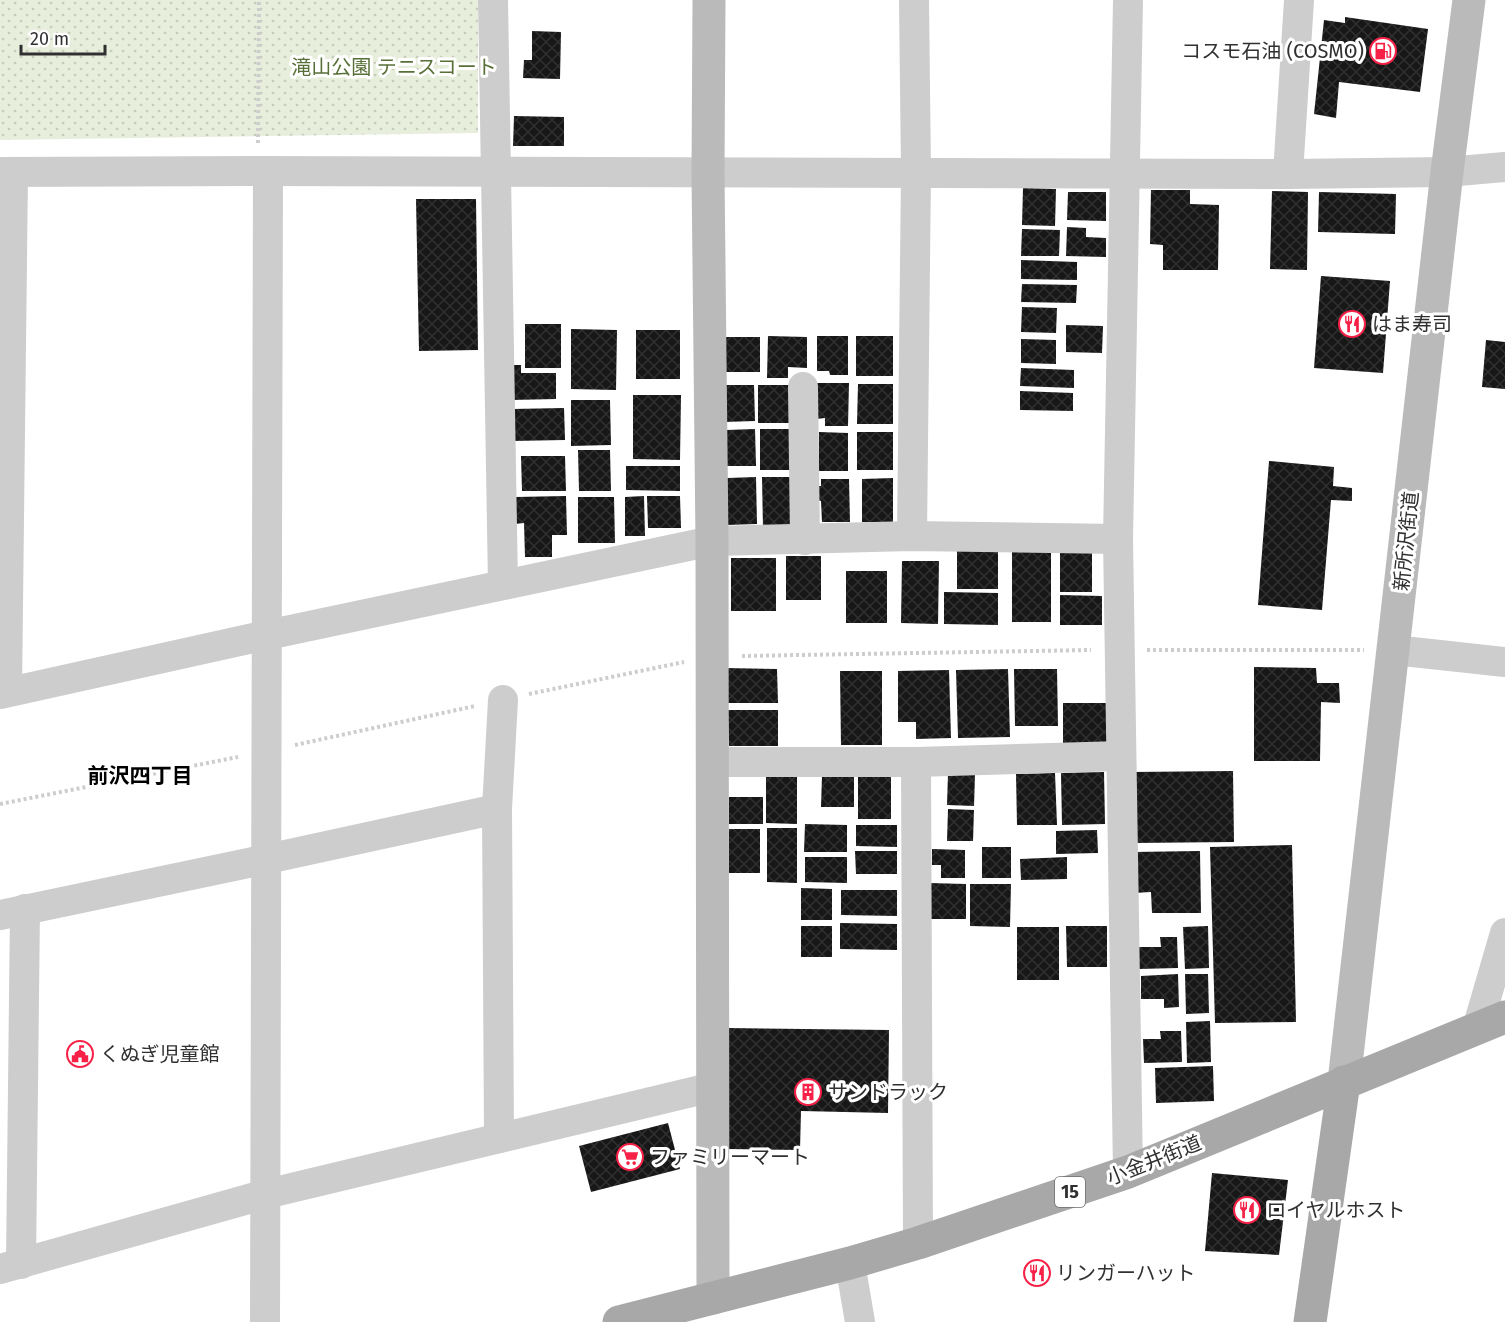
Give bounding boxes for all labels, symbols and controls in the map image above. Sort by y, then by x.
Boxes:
scale bar [21,18,105,56]
text: 20 m [30,28,69,50]
fuel station icon: コスモ石油 (COSMO) [1368,36,1398,66]
place label: コスモ石油 (COSMO) [1181,39,1364,63]
park label: 滝山公園 テニスコート [291,55,497,79]
restaurant icon: はま寿司 [1337,309,1367,339]
place label: はま寿司 [1372,312,1452,336]
street label: 新所沢街道 [1389,490,1423,592]
district label: 前沢四丁目 [88,763,193,789]
public building icon: くぬぎ児童館 [65,1039,95,1069]
place label: くぬぎ児童館 [100,1042,220,1066]
building icon: サンドラック [793,1077,823,1107]
place label: サンドラック [828,1080,948,1104]
street label: 小金井街道 [1103,1130,1205,1190]
supermarket icon: ファミリーマート [615,1142,645,1172]
place label: ファミリーマート [650,1145,810,1169]
road number: 15 [1055,1177,1085,1207]
restaurant icon: ロイヤルホスト [1232,1195,1262,1225]
place label: ロイヤルホスト [1266,1198,1405,1222]
restaurant icon: リンガーハット [1022,1258,1052,1288]
place label: リンガーハット [1056,1261,1196,1285]

